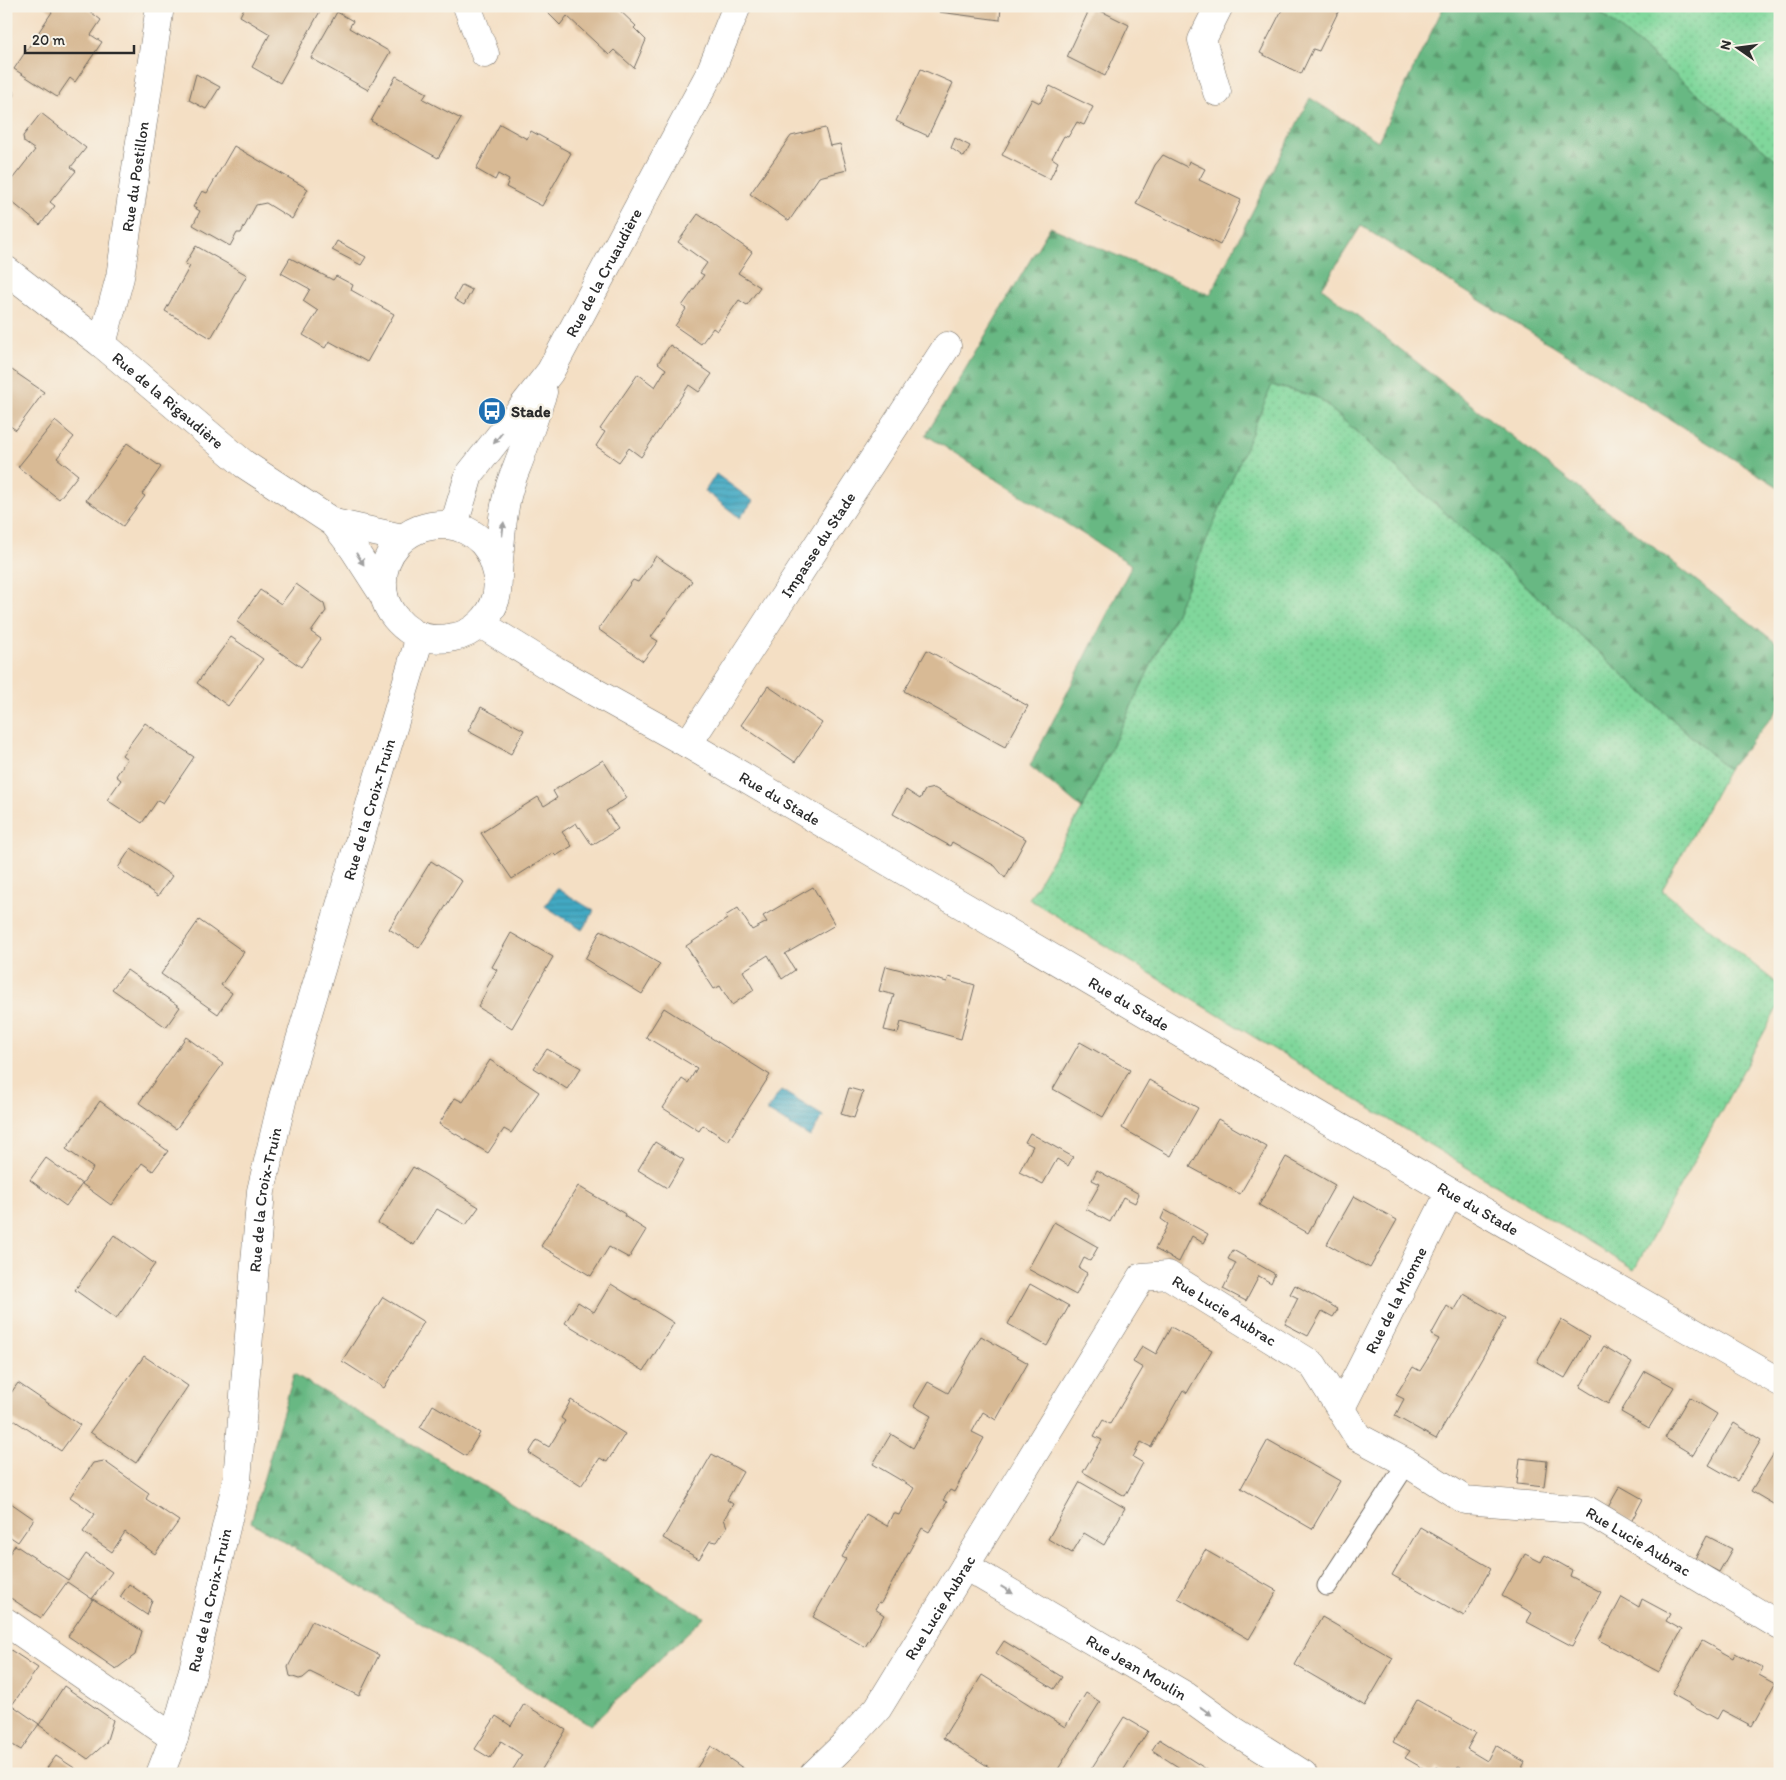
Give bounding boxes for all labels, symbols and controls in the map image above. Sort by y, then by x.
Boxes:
scale bar [25,22,134,54]
north arrow [1714,22,1764,72]
text: 20 m [32,31,66,49]
text: N [1716,38,1735,52]
street label: Rue du Postillon [118,120,153,233]
street label: Rue de la Cruaudière [561,205,646,340]
street label: Rue de la Rigaudière [108,348,228,453]
bus stop icon: Stade [477,396,507,426]
place label: Stade [511,402,551,421]
one-way arrow [493,431,504,444]
street label: Impasse du Stade [777,488,859,601]
one-way arrow [499,520,507,536]
one-way arrow [356,552,365,565]
street label: Rue de la Croix-Truin [339,736,399,882]
street label: Rue du Stade [736,767,824,830]
street label: Rue du Stade [1085,973,1173,1035]
street label: Rue de la Croix-Truin [245,1126,286,1273]
street label: Rue du Stade [1434,1178,1522,1240]
street label: Rue de la Mionne [1361,1244,1431,1357]
street label: Rue Lucie Aubrac [1169,1271,1280,1350]
street label: Rue Lucie Aubrac [1582,1503,1694,1580]
street label: Rue de la Croix-Truin [184,1527,235,1674]
street label: Rue Lucie Aubrac [901,1552,979,1663]
one-way arrow [1001,1586,1014,1595]
street label: Rue Jean Moulin [1083,1630,1190,1704]
one-way arrow [1199,1706,1213,1716]

